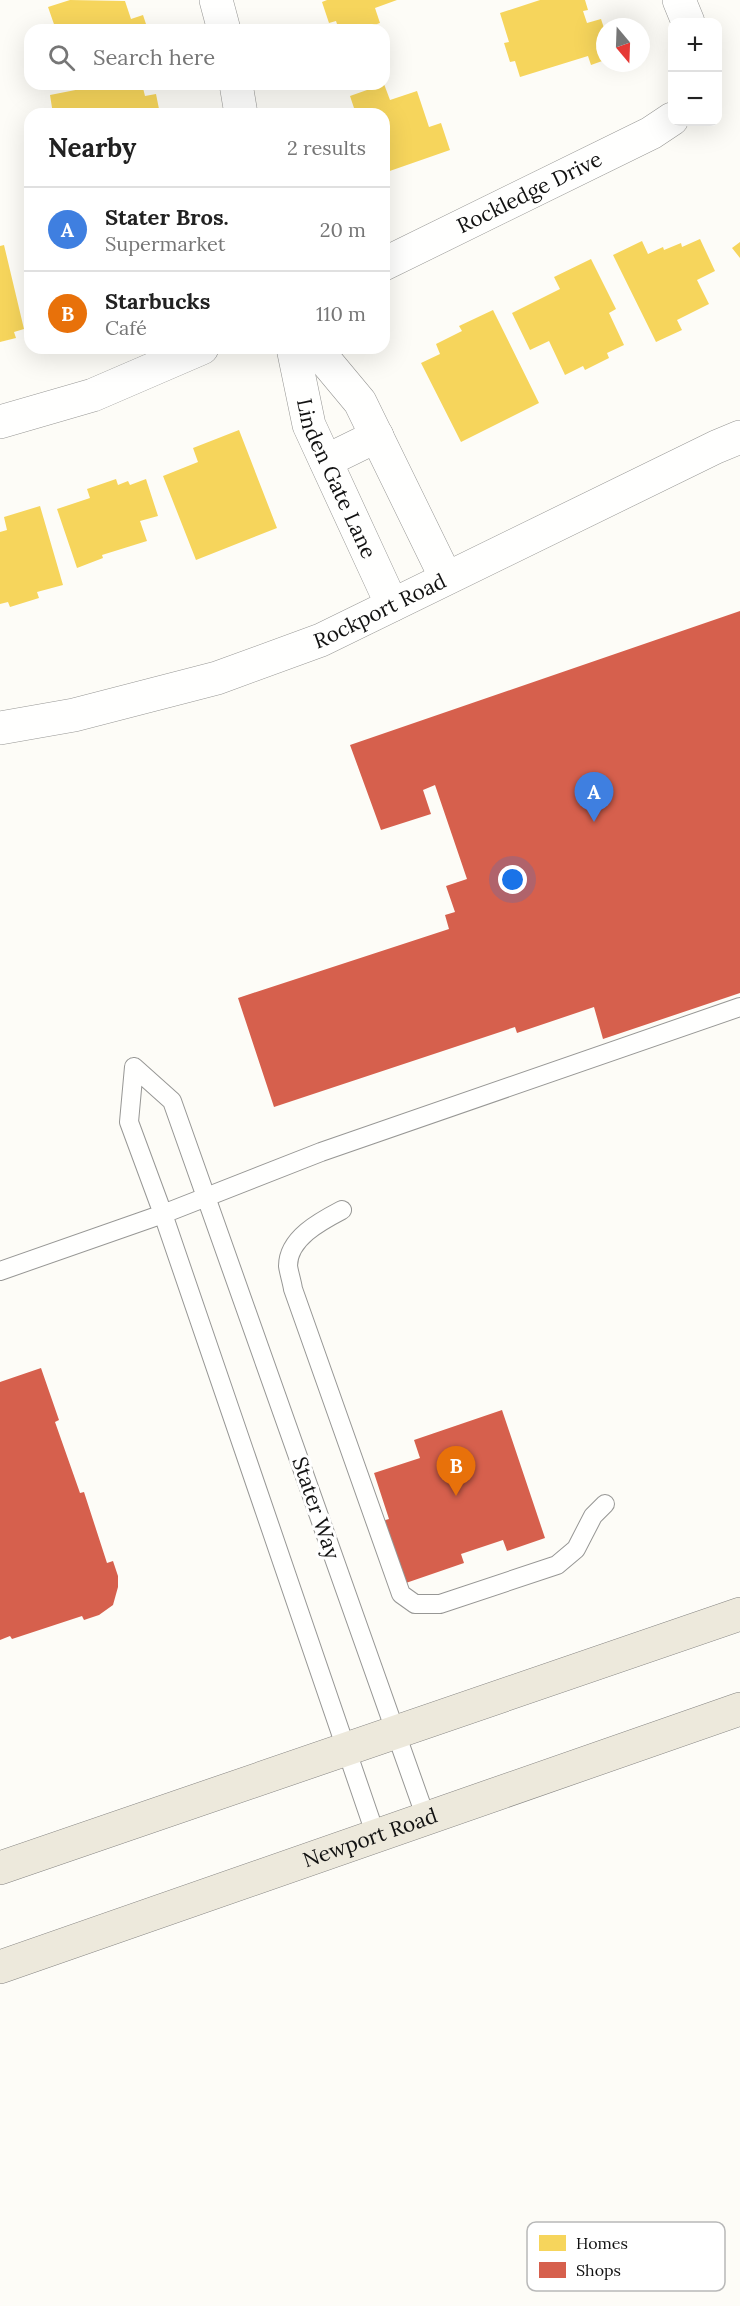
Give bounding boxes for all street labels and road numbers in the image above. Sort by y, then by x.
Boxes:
street label: Rockledge Drive [452,145,606,239]
street label: Linden Gate Lane [291,396,383,563]
street label: Rockport Road [310,567,450,655]
street label: Stater Way [286,1453,347,1563]
street label: Newport Road [299,1802,441,1873]

